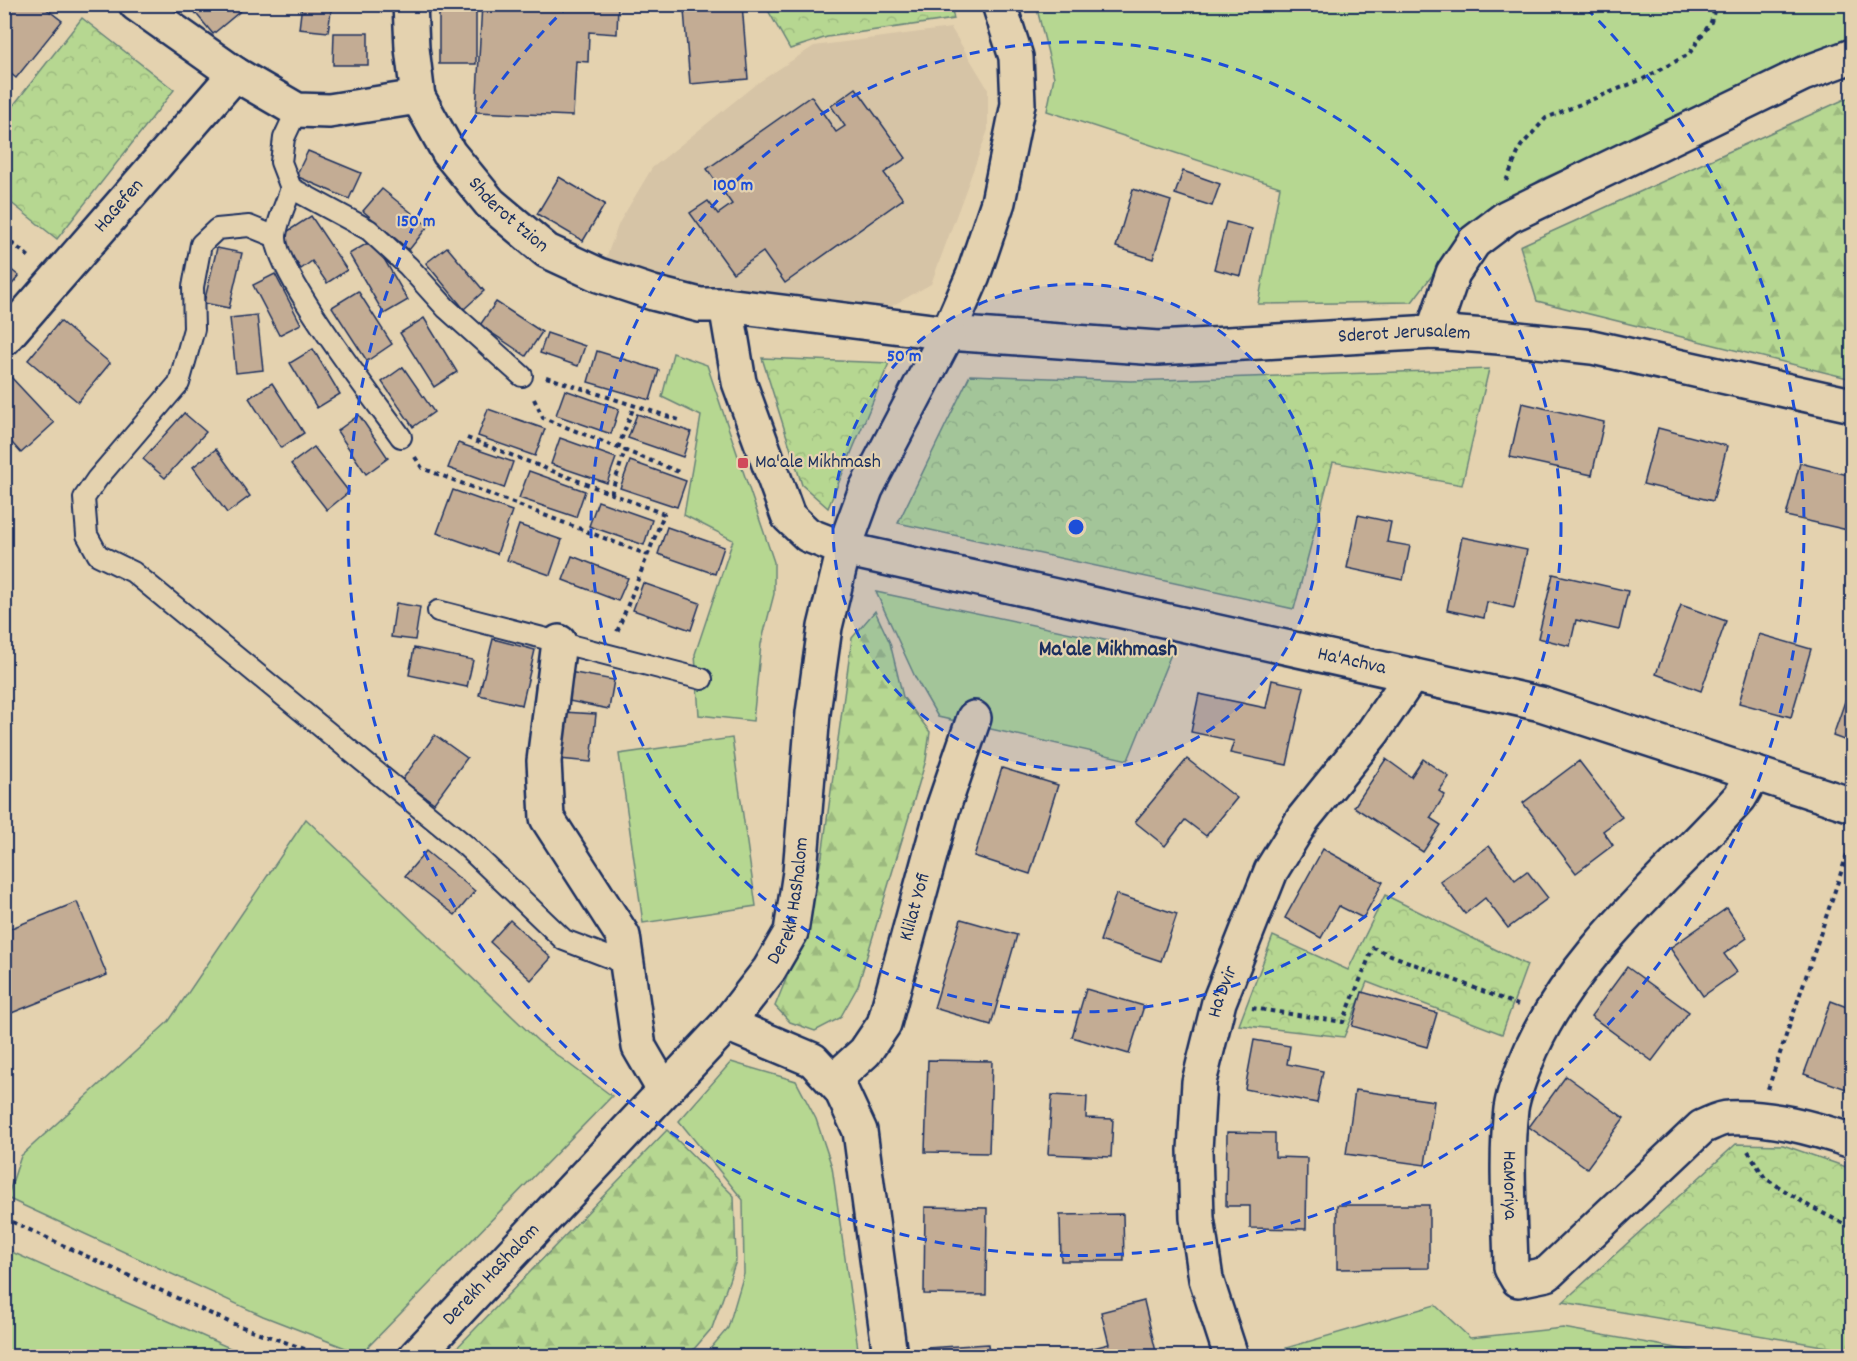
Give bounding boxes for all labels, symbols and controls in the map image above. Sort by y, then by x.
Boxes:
street label: Shderot tzion [461,171,554,260]
street label: HaGefen [88,173,151,240]
text: 100 m [713,174,753,199]
text: 150 m [397,210,435,235]
street label: Sderot Jerusalem [1337,318,1472,351]
text: 50 m [887,345,921,370]
place label: Ma'ale Mikhmash [755,449,881,477]
marker: Ma'ale Mikhmash [736,456,750,470]
centre of rings [1066,517,1086,537]
district label: Ma'ale Mikhmash [1039,635,1177,666]
street label: Ha'Achva [1315,641,1389,683]
street label: Derekh HaShalom [761,836,817,970]
street label: Klilat Yofi [893,870,939,944]
street label: Ha'Dvir [1202,961,1246,1021]
street label: HaMoriya [1494,1150,1523,1221]
street label: Derekh HaShalom [437,1217,547,1333]

